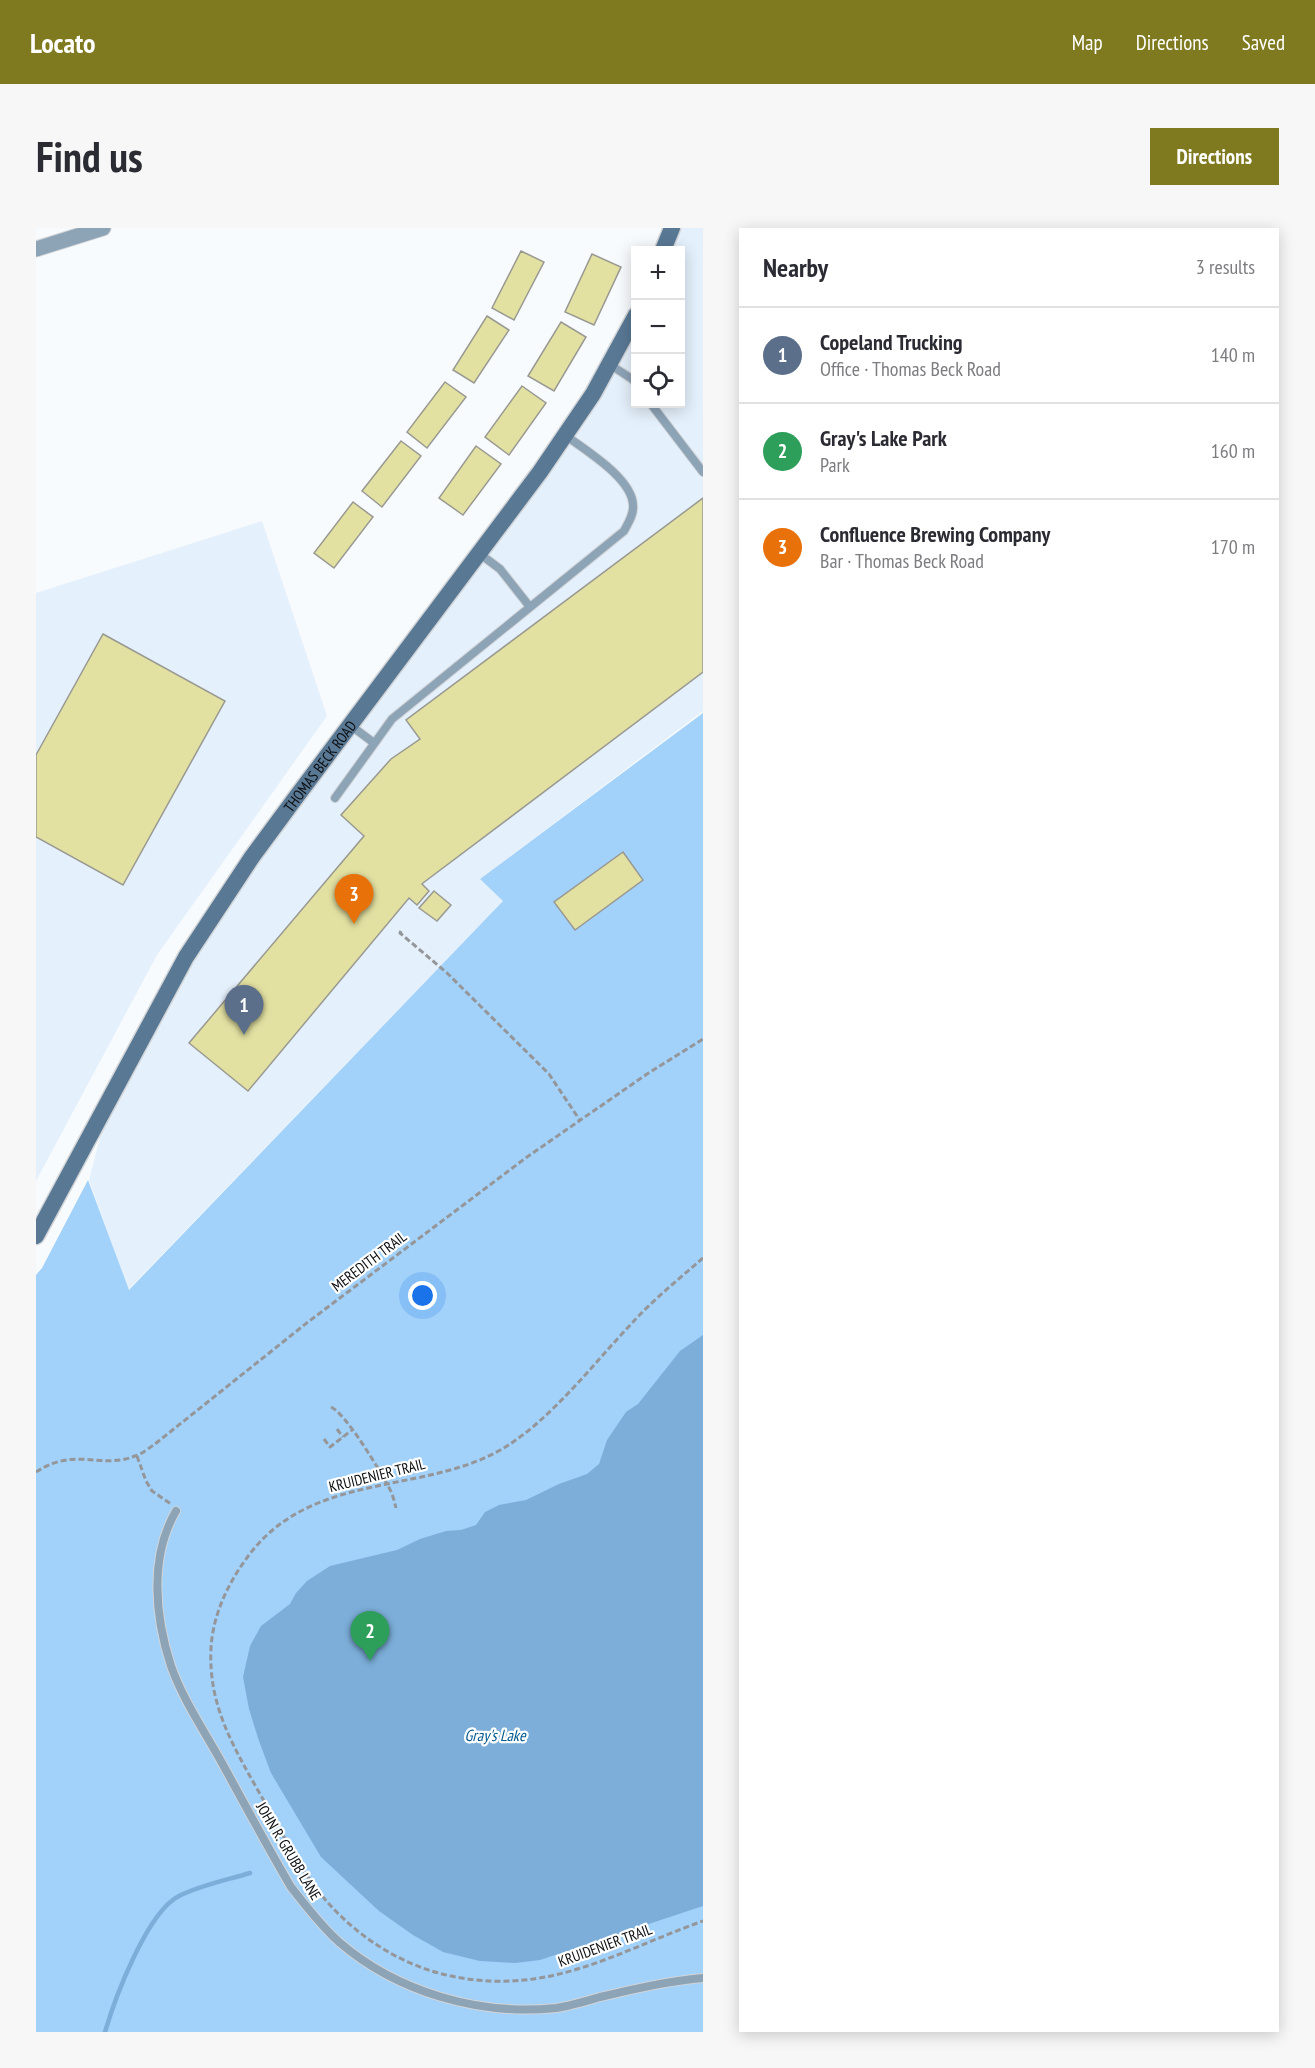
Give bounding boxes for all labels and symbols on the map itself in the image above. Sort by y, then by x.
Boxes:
street label: THOMAS BECK ROAD [279,716,360,815]
pin: 3 [334,874,374,924]
pin: 1 [224,986,264,1035]
street label: MEREDITH TRAIL [328,1226,411,1295]
your location [408,1281,437,1310]
street label: KRUIDENIER TRAIL [327,1454,428,1496]
pin: 2 [350,1612,390,1661]
water label: Gray's Lake [464,1725,527,1745]
street label: JOHN R. GRUBB LANE [252,1798,326,1903]
street label: KRUIDENIER TRAIL [555,1919,655,1971]

